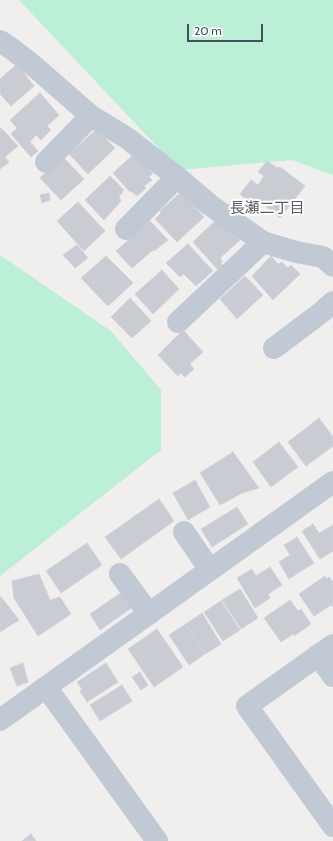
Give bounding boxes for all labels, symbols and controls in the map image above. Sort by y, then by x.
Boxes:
scale bar [189,16,265,42]
text: 20 m [194,23,222,38]
district label: 長瀬二丁目 [230,200,304,218]

